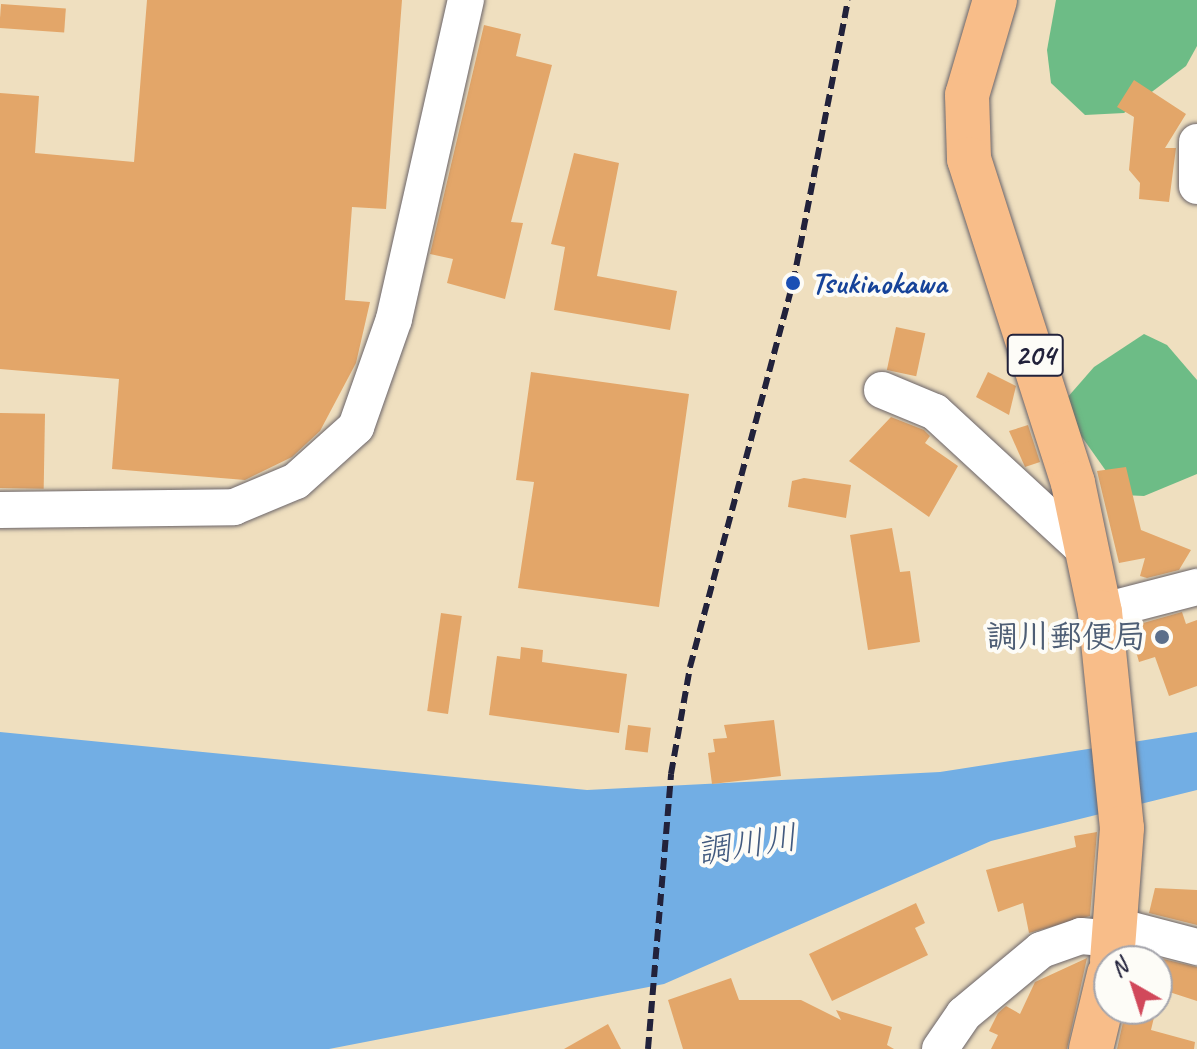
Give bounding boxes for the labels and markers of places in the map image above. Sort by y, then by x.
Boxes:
place label: Tsukinokawa [811,264,947,302]
marker: Tsukinokawa [782,272,804,294]
place label: 調川郵便局 [986,618,1146,656]
marker: 調川郵便局 [1153,628,1171,646]

